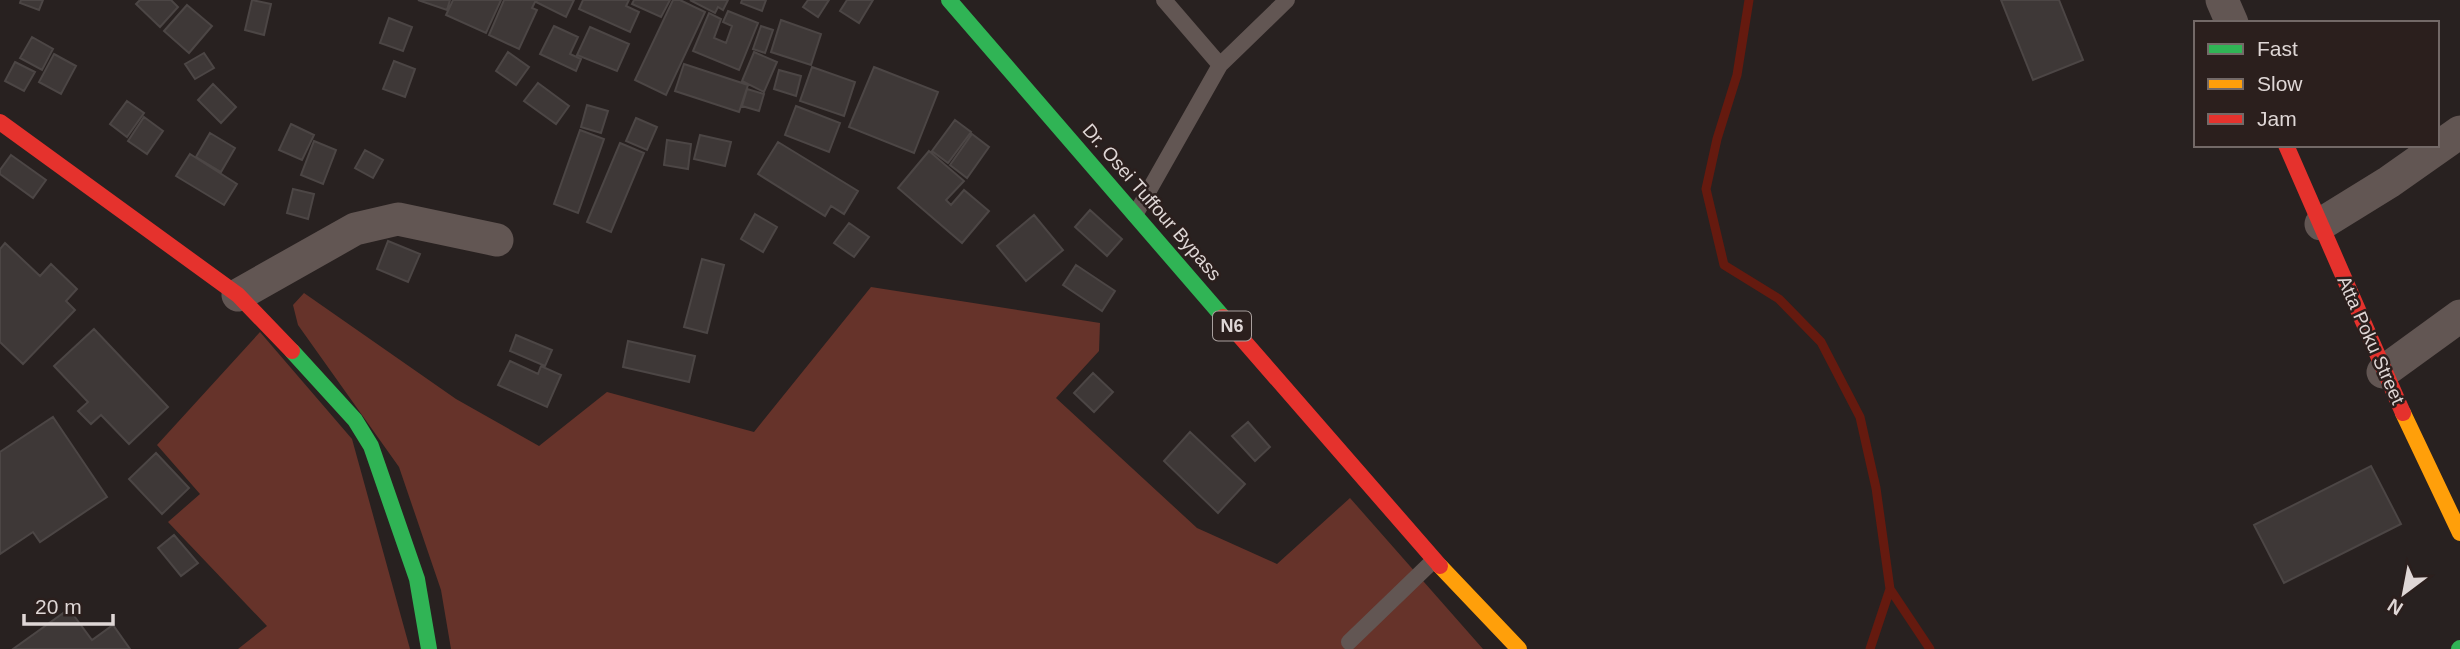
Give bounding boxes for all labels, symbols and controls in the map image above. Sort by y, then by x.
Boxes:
legend [2194,21,2439,147]
text: Fast [2257,37,2298,60]
text: Slow [2257,72,2303,95]
text: Jam [2257,107,2297,130]
street label: Dr. Osei Tuffour Bypass [1078,120,1226,284]
street label: Atta Poku Street [2333,273,2409,408]
road number: N6 [1213,312,1251,340]
north arrow [2369,558,2439,628]
scale bar [24,582,114,626]
text: N [2384,594,2407,620]
text: 20 m [35,595,82,618]

